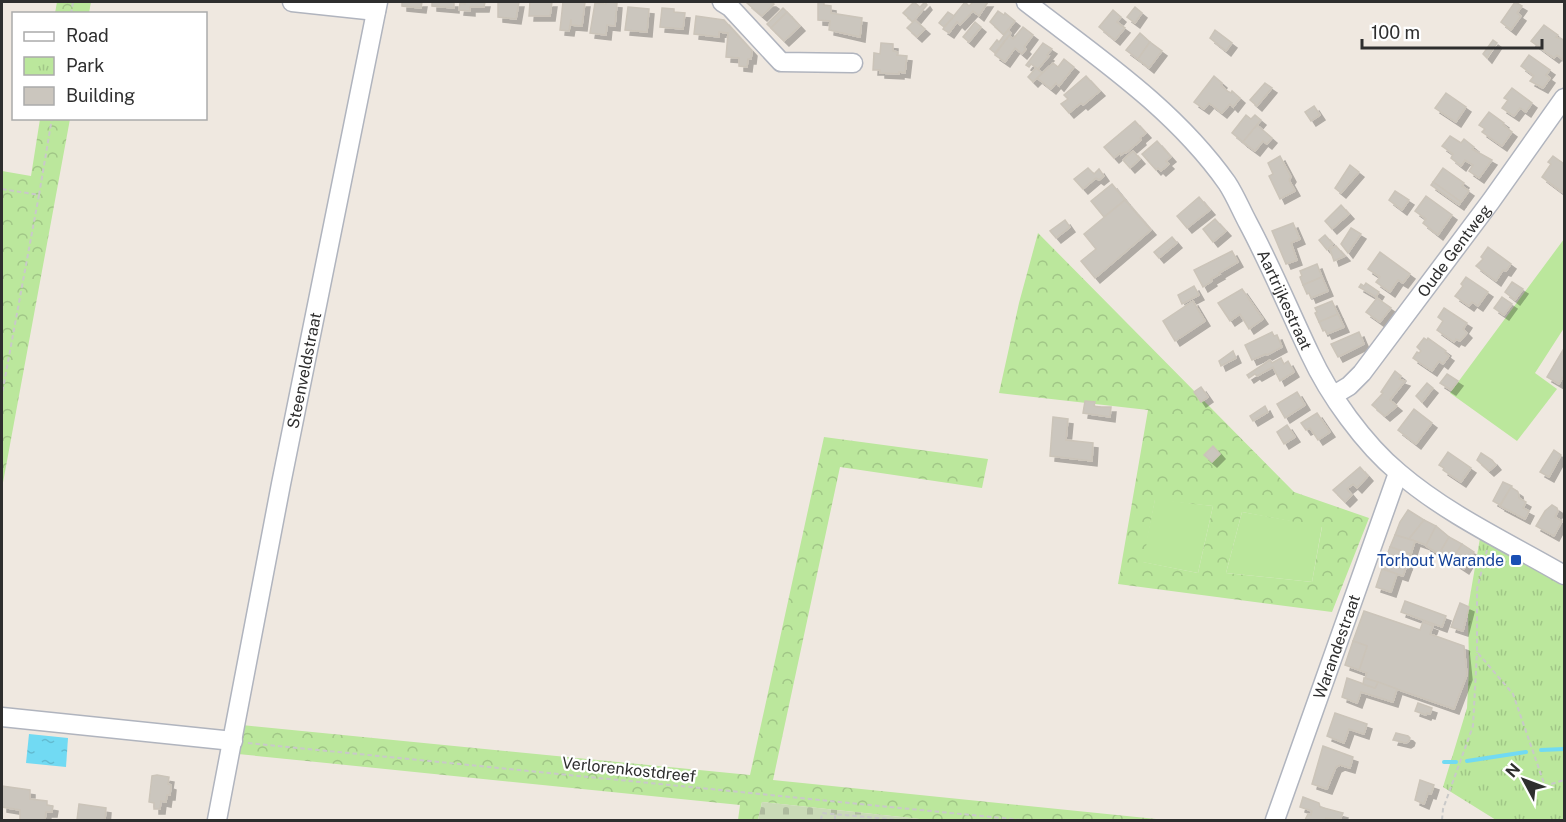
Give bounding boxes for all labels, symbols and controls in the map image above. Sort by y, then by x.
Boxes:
legend [12,12,207,120]
scale bar [1362,12,1542,50]
text: 100 m [1371,22,1420,43]
text: Road [66,25,109,46]
text: Park [66,55,104,76]
text: Building [66,85,135,106]
street label: Oude Gentweg [1413,201,1495,301]
street label: Aartrijkestraat [1253,247,1316,353]
street label: Steenveldstraat [283,311,325,430]
place label: Torhout Warande [1377,551,1504,570]
marker: Torhout Warande [1509,553,1523,567]
street label: Warandestraat [1310,592,1364,702]
north arrow [1494,750,1554,810]
street label: Verlorenkostdreef [561,753,697,786]
text: N [1502,760,1524,781]

